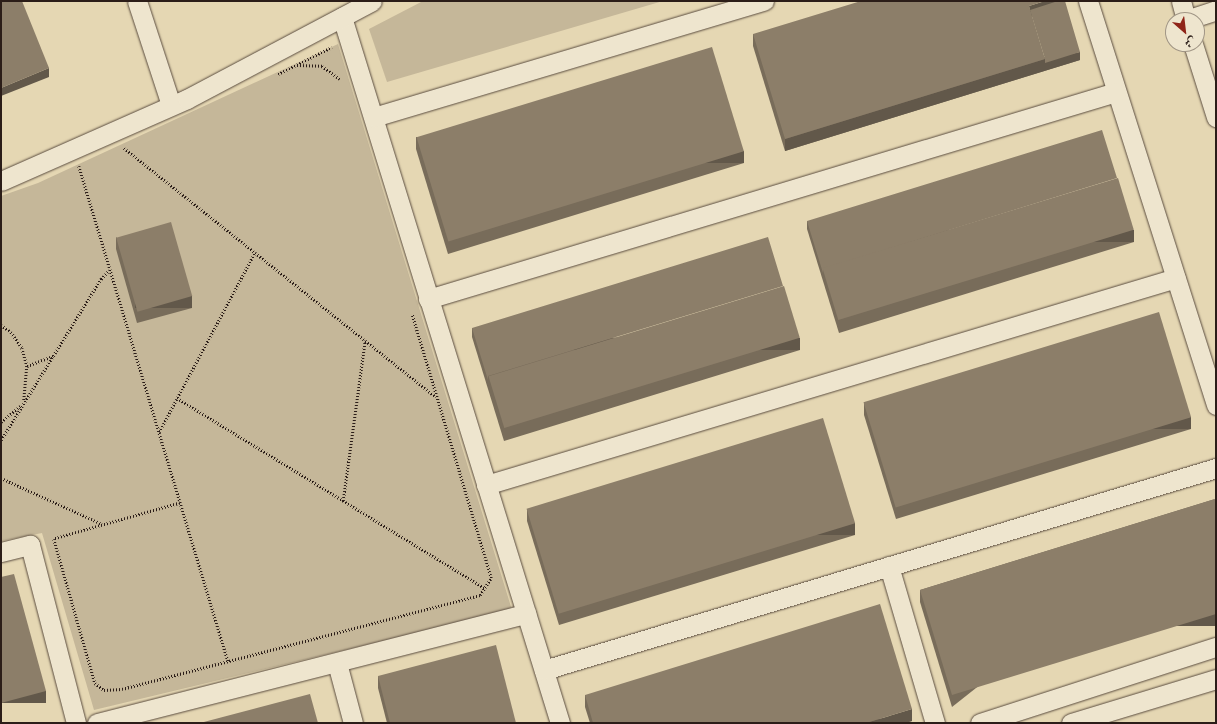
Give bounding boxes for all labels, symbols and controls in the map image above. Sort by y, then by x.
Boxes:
north arrow [1165,12,1205,52]
text: ش [1182,32,1199,51]

